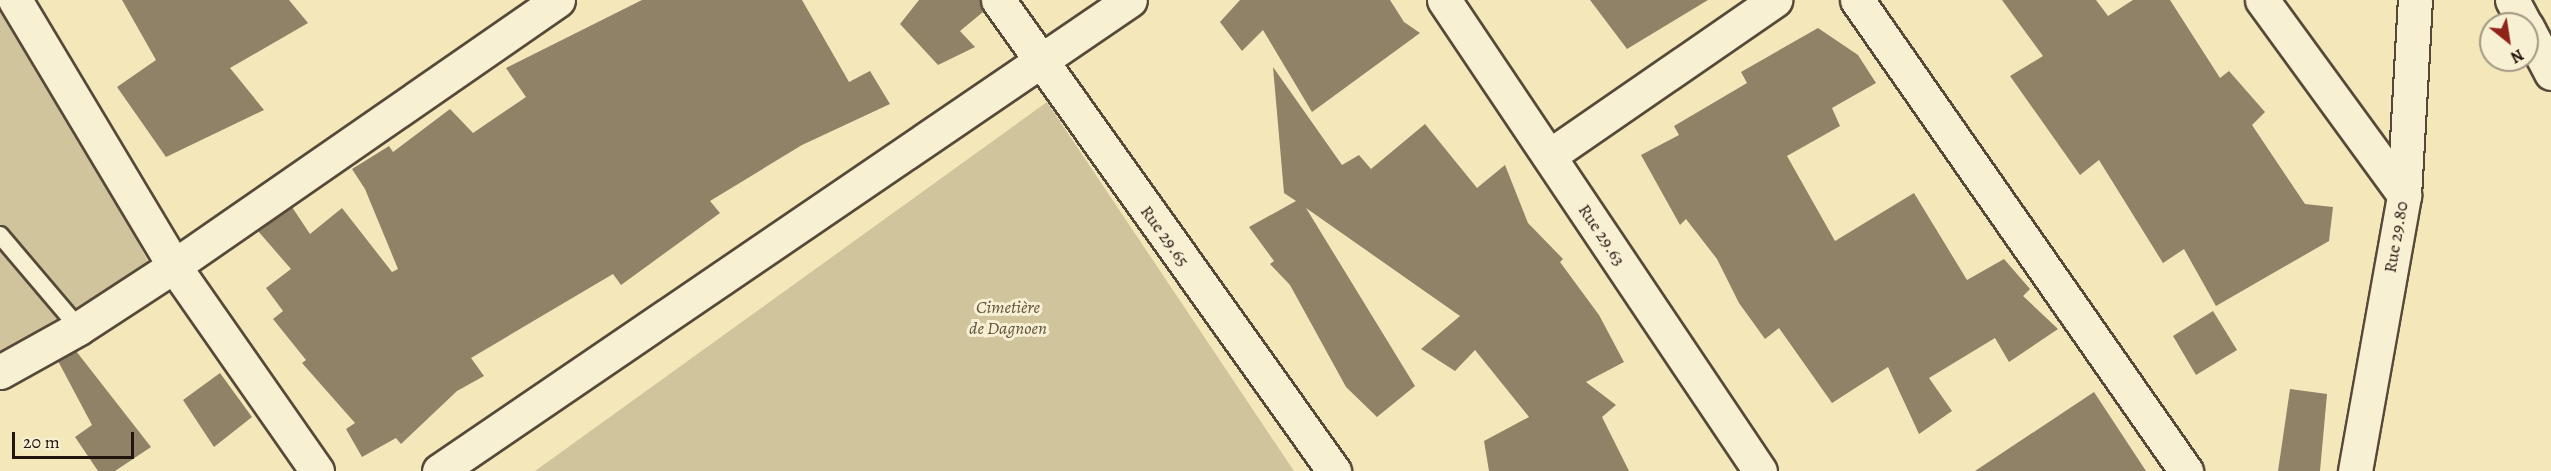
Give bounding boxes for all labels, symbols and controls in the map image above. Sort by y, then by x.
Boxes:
north arrow [2479,12,2539,72]
text: N [2506,43,2528,68]
street label: Rue 29.80 [2379,199,2413,275]
street label: Rue 29.63 [1574,200,1630,270]
street label: Rue 29.65 [1136,201,1194,271]
park label: Cimetière de Dagnoen [969,297,1047,340]
scale bar [15,420,136,458]
text: 20 m [23,430,60,454]

